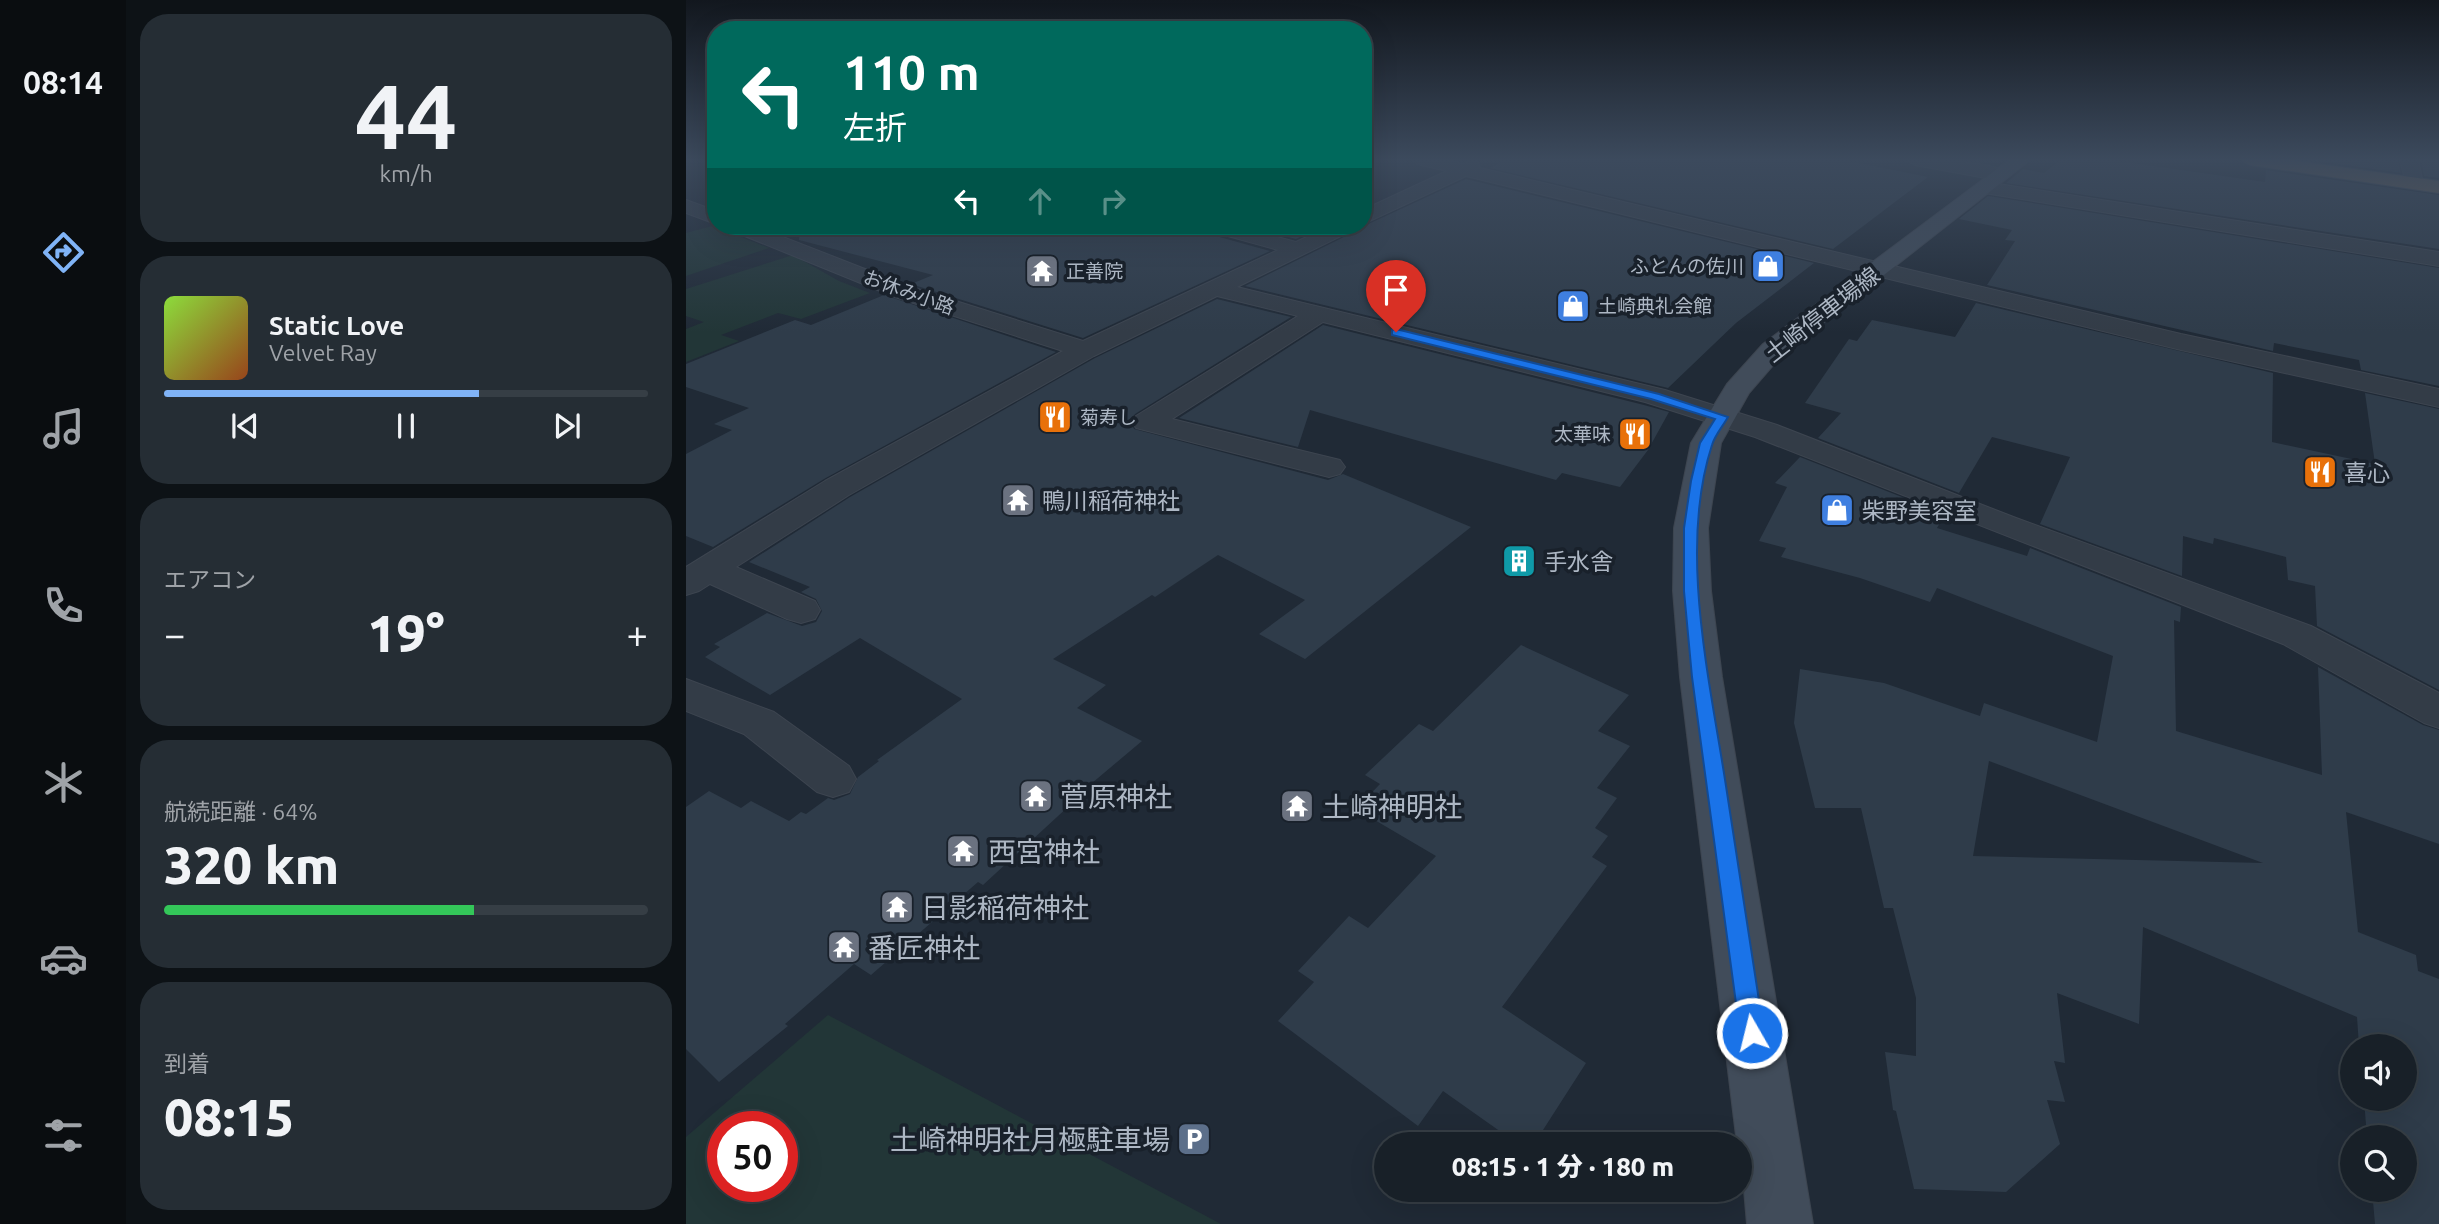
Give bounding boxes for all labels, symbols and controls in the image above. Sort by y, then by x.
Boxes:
text: 110 m [843,44,980,99]
icon: left [728,49,819,140]
text: 08:14 [23,64,103,100]
text: 44 [355,64,457,166]
text: 左折 [843,109,907,145]
text: km/h [379,161,433,186]
icon: left [948,182,986,220]
icon: ahead [1021,182,1059,220]
icon: right [1094,182,1132,220]
icon: directions [39,228,88,277]
shop icon: ふとんの佐川 [1749,247,1787,285]
temple icon: 正善院 [1023,252,1061,290]
place label: ふとんの佐川 [1630,255,1744,277]
place label: 正善院 [1066,260,1123,282]
pin [1366,260,1426,332]
street label: 土崎停車場線 [1760,262,1884,366]
street label: お休み小路 [861,265,957,319]
icon: arrive [1377,271,1415,309]
shop icon: 土崎典礼会館 [1554,287,1592,325]
place label: 土崎典礼会館 [1598,295,1712,317]
text: Static Love [269,311,404,340]
text: Velvet Ray [269,340,377,365]
restaurant icon: 菊寿し [1036,398,1074,436]
icon: music [39,404,88,453]
place label: 菊寿し [1080,406,1137,428]
icon: previous [226,407,264,445]
icon: pause [387,407,425,445]
icon: next [548,407,586,445]
restaurant icon: 太華味 [1616,415,1654,453]
place label: 太華味 [1554,423,1611,445]
restaurant icon: 喜心 [2301,453,2339,491]
place label: 喜心 [2344,460,2390,485]
temple icon: 鴨川稲荷神社 [999,481,1037,519]
place label: 鴨川稲荷神社 [1042,488,1180,513]
shop icon: 柴野美容室 [1818,491,1856,529]
place label: 柴野美容室 [1862,498,1977,523]
building icon: 手水舎 [1500,542,1538,580]
place label: 手水舎 [1544,549,1613,574]
text: エアコン [164,567,256,592]
icon: phone [39,581,88,630]
text: 19° [367,604,445,662]
text: − [164,613,185,655]
text: + [627,613,648,655]
icon: climate [39,758,88,807]
temple icon: 菅原神社 [1017,777,1055,815]
place label: 菅原神社 [1060,781,1172,812]
temple icon: 土崎神明社 [1278,787,1316,825]
place label: 土崎神明社 [1322,791,1462,822]
text: 航続距離 · 64% [164,799,317,824]
temple icon: 西宮神社 [944,832,982,870]
text: 320 km [164,836,339,894]
place label: 西宮神社 [988,836,1100,867]
temple icon: 日影稲荷神社 [878,888,916,926]
place label: 日影稲荷神社 [921,892,1089,923]
temple icon: 番匠神社 [825,928,863,966]
place label: 番匠神社 [868,932,980,963]
icon: car [39,934,88,983]
position arrow [1715,996,1789,1070]
map controls [2340,1034,2417,1202]
button: sound [2340,1034,2417,1111]
text: 到着 [164,1051,210,1076]
text: 08:15 [164,1088,294,1146]
icon: filters [39,1111,88,1160]
speed limit sign: 50 [707,1111,798,1202]
parking icon: 土崎神明社月極駐車場 [1175,1120,1213,1158]
place label: 土崎神明社月極駐車場 [890,1124,1170,1155]
button: search [2340,1125,2417,1202]
text: 08:15 · 1 分 · 180 m [1452,1152,1674,1181]

